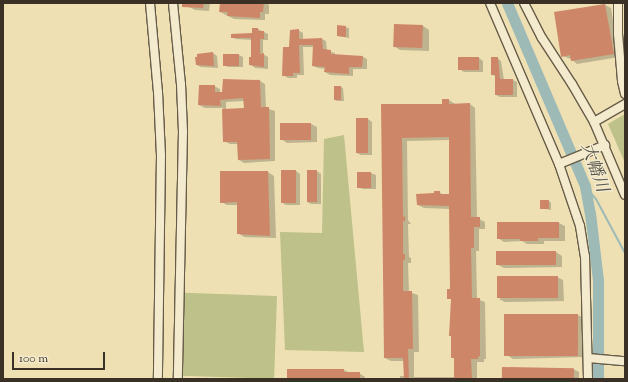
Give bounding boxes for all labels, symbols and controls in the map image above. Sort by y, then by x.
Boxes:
water label: 大幡川 [575,141,611,195]
scale bar [14,344,107,370]
text: 100 m [19,350,48,368]

